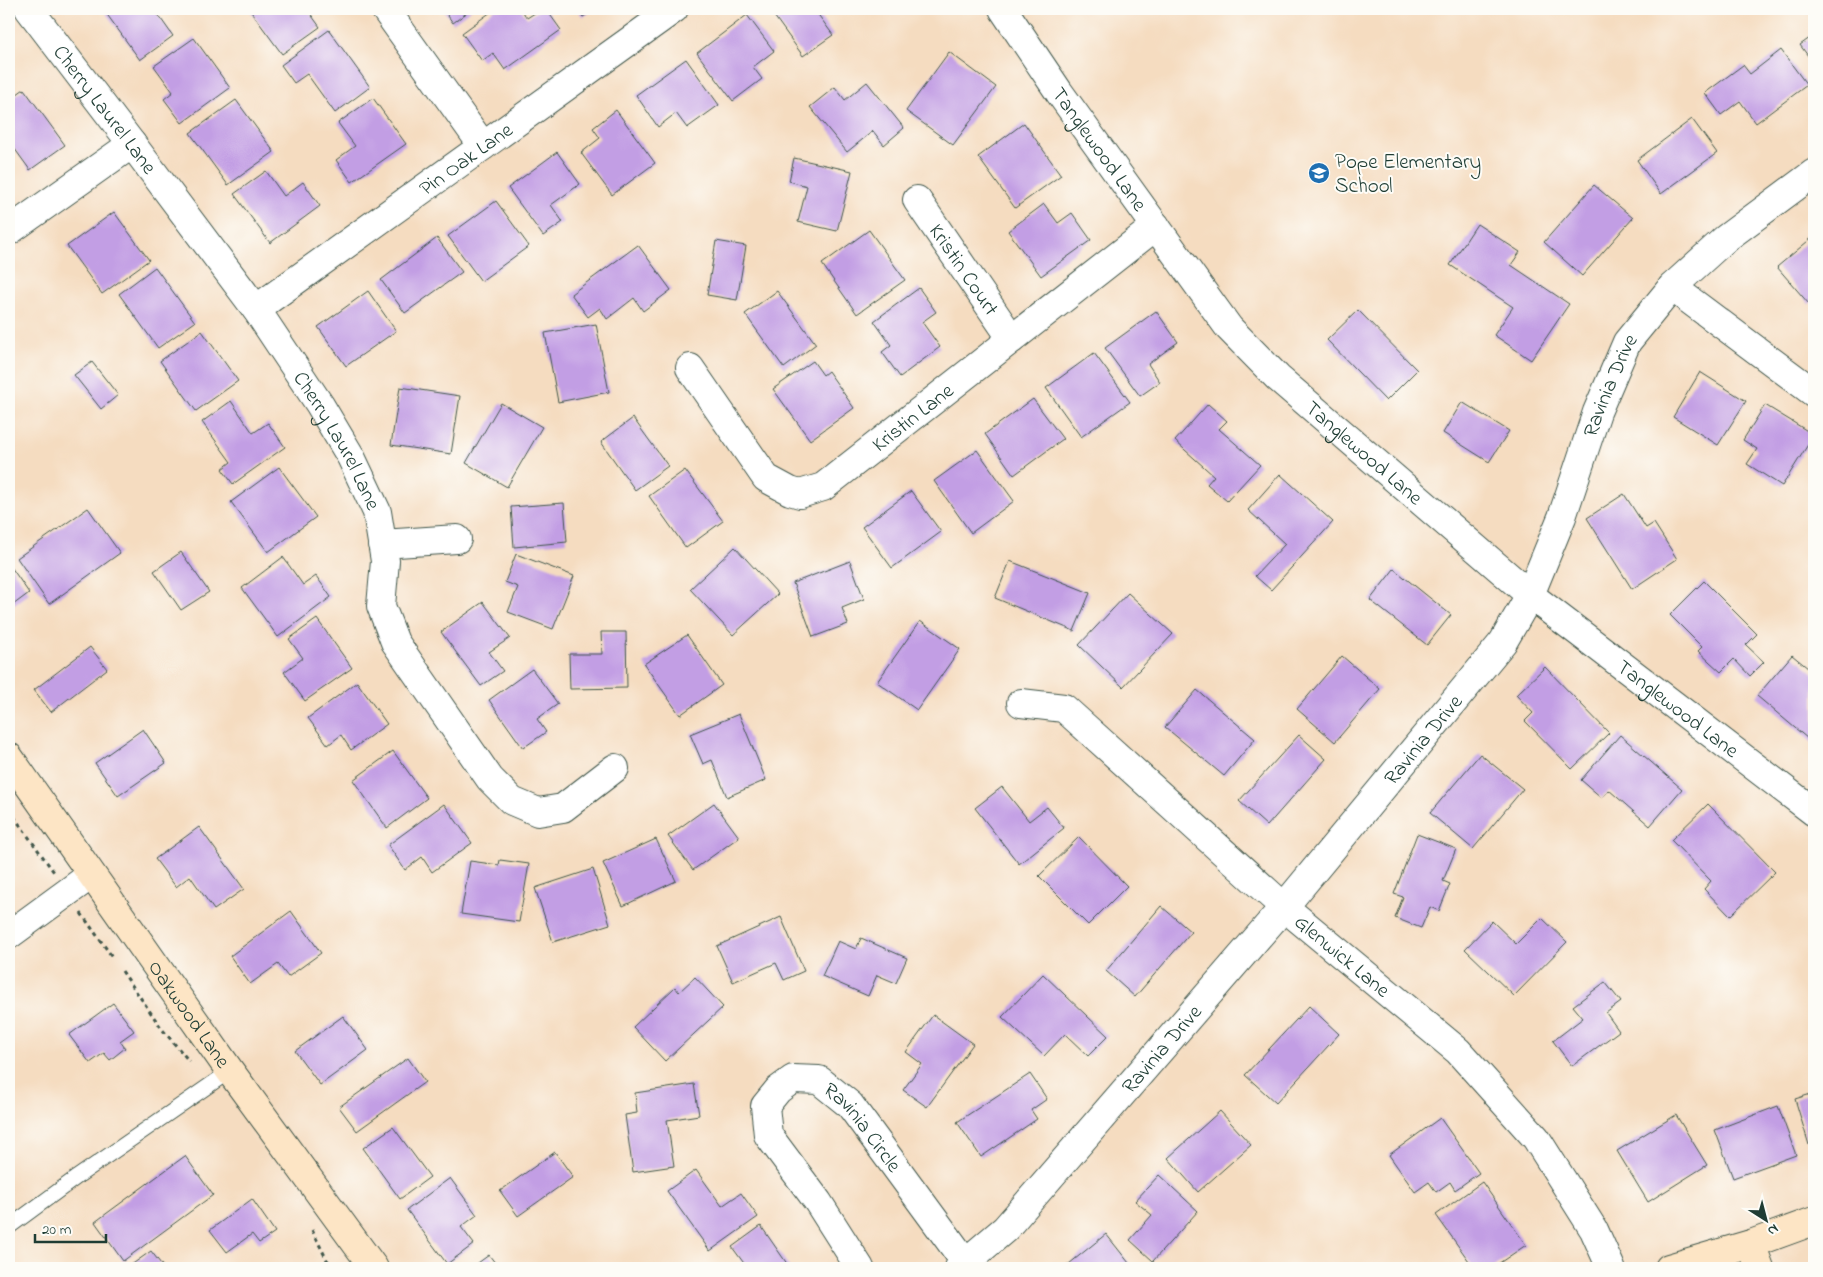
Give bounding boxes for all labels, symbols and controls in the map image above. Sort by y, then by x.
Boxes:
street label: Cherry Laurel Lane [45,39,163,182]
street label: Tanglewood Lane [1043,82,1154,219]
street label: Pin Oak Lane [414,116,520,204]
place label: Pope Elementary School [1335,148,1481,202]
school or university icon: Pope Elementary School [1307,161,1331,185]
street label: Kristin Court [921,218,1005,323]
street label: Ravinia Drive [1577,327,1646,441]
street label: Cherry Laurel Lane [285,366,387,516]
street label: Kristin Lane [866,377,961,460]
street label: Tanglewood Lane [1298,395,1429,514]
street label: Tanglewood Lane [1610,653,1745,767]
street label: Ravinia Drive [1378,688,1471,792]
street label: Glenwick Lane [1287,908,1396,1006]
street label: Oakwood Lane [140,955,237,1075]
street label: Ravinia Drive [1116,998,1210,1101]
street label: Ravinia Circle [816,1076,908,1180]
north arrow [1740,1194,1790,1244]
scale bar [35,1212,106,1244]
text: N [1763,1218,1783,1241]
text: 20 m [42,1219,72,1241]

